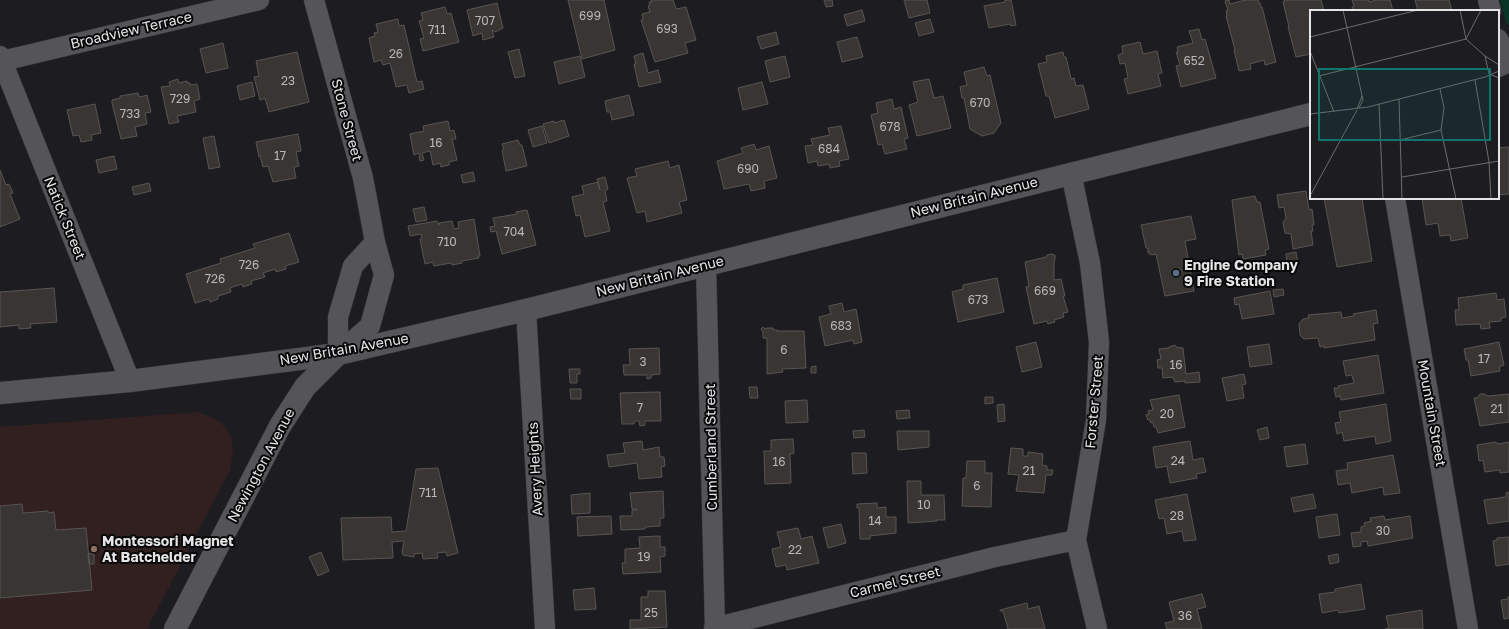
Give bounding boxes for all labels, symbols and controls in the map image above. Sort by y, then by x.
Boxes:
street label: Broadview Terrace [69,7,193,52]
house number: 699 [579,8,601,23]
inset map [1310,10,1499,199]
house number: 707 [475,13,495,28]
house number: 693 [656,21,678,36]
house number: 711 [428,22,446,37]
house number: 26 [389,46,403,61]
house number: 652 [1183,53,1205,68]
house number: 23 [281,73,295,88]
street label: Stone Street [328,77,367,163]
house number: 729 [170,91,190,106]
house number: 670 [969,95,991,110]
house number: 733 [120,106,140,121]
house number: 678 [880,119,900,134]
house number: 16 [429,135,443,150]
house number: 684 [818,141,840,156]
house number: 17 [274,148,286,163]
house number: 690 [737,161,759,176]
street label: New Britain Avenue [908,172,1039,221]
street label: Natick Street [41,174,90,262]
house number: 704 [503,224,525,239]
house number: 710 [437,234,457,249]
street label: New Britain Avenue [594,251,725,300]
place label: Engine Company 9 Fire Station [1184,256,1298,289]
house number: 726 [239,257,259,272]
marker: Engine Company 9 Fire Station [1171,268,1181,278]
house number: 726 [205,271,225,286]
house number: 669 [1034,283,1056,298]
house number: 673 [968,292,988,307]
house number: 683 [830,318,852,333]
street label: New Britain Avenue [278,329,410,368]
house number: 6 [780,342,788,357]
house number: 17 [1478,351,1490,366]
house number: 3 [639,354,647,369]
street label: Forster Street [1081,355,1106,449]
house number: 16 [1169,357,1183,372]
street label: Mountain Street [1415,358,1450,468]
street label: Cumberland Street [701,383,720,511]
house number: 7 [637,400,643,415]
house number: 21 [1491,401,1504,416]
street label: Newington Avenue [223,405,298,525]
house number: 20 [1160,406,1174,421]
street label: Avery Heights [524,422,545,516]
house number: 24 [1171,453,1185,468]
house number: 16 [772,454,786,469]
house number: 21 [1023,463,1036,478]
house number: 6 [973,478,981,493]
house number: 711 [419,485,437,500]
house number: 10 [917,497,931,512]
house number: 28 [1170,508,1184,523]
house number: 14 [868,513,882,528]
house number: 30 [1376,523,1390,538]
place label: Montessori Magnet At Batchelder [102,532,234,565]
house number: 22 [788,542,802,557]
marker: Montessori Magnet At Batchelder [89,544,99,554]
house number: 19 [637,549,651,564]
street label: Carmel Street [848,562,942,601]
house number: 25 [644,605,658,620]
house number: 36 [1178,608,1192,623]

